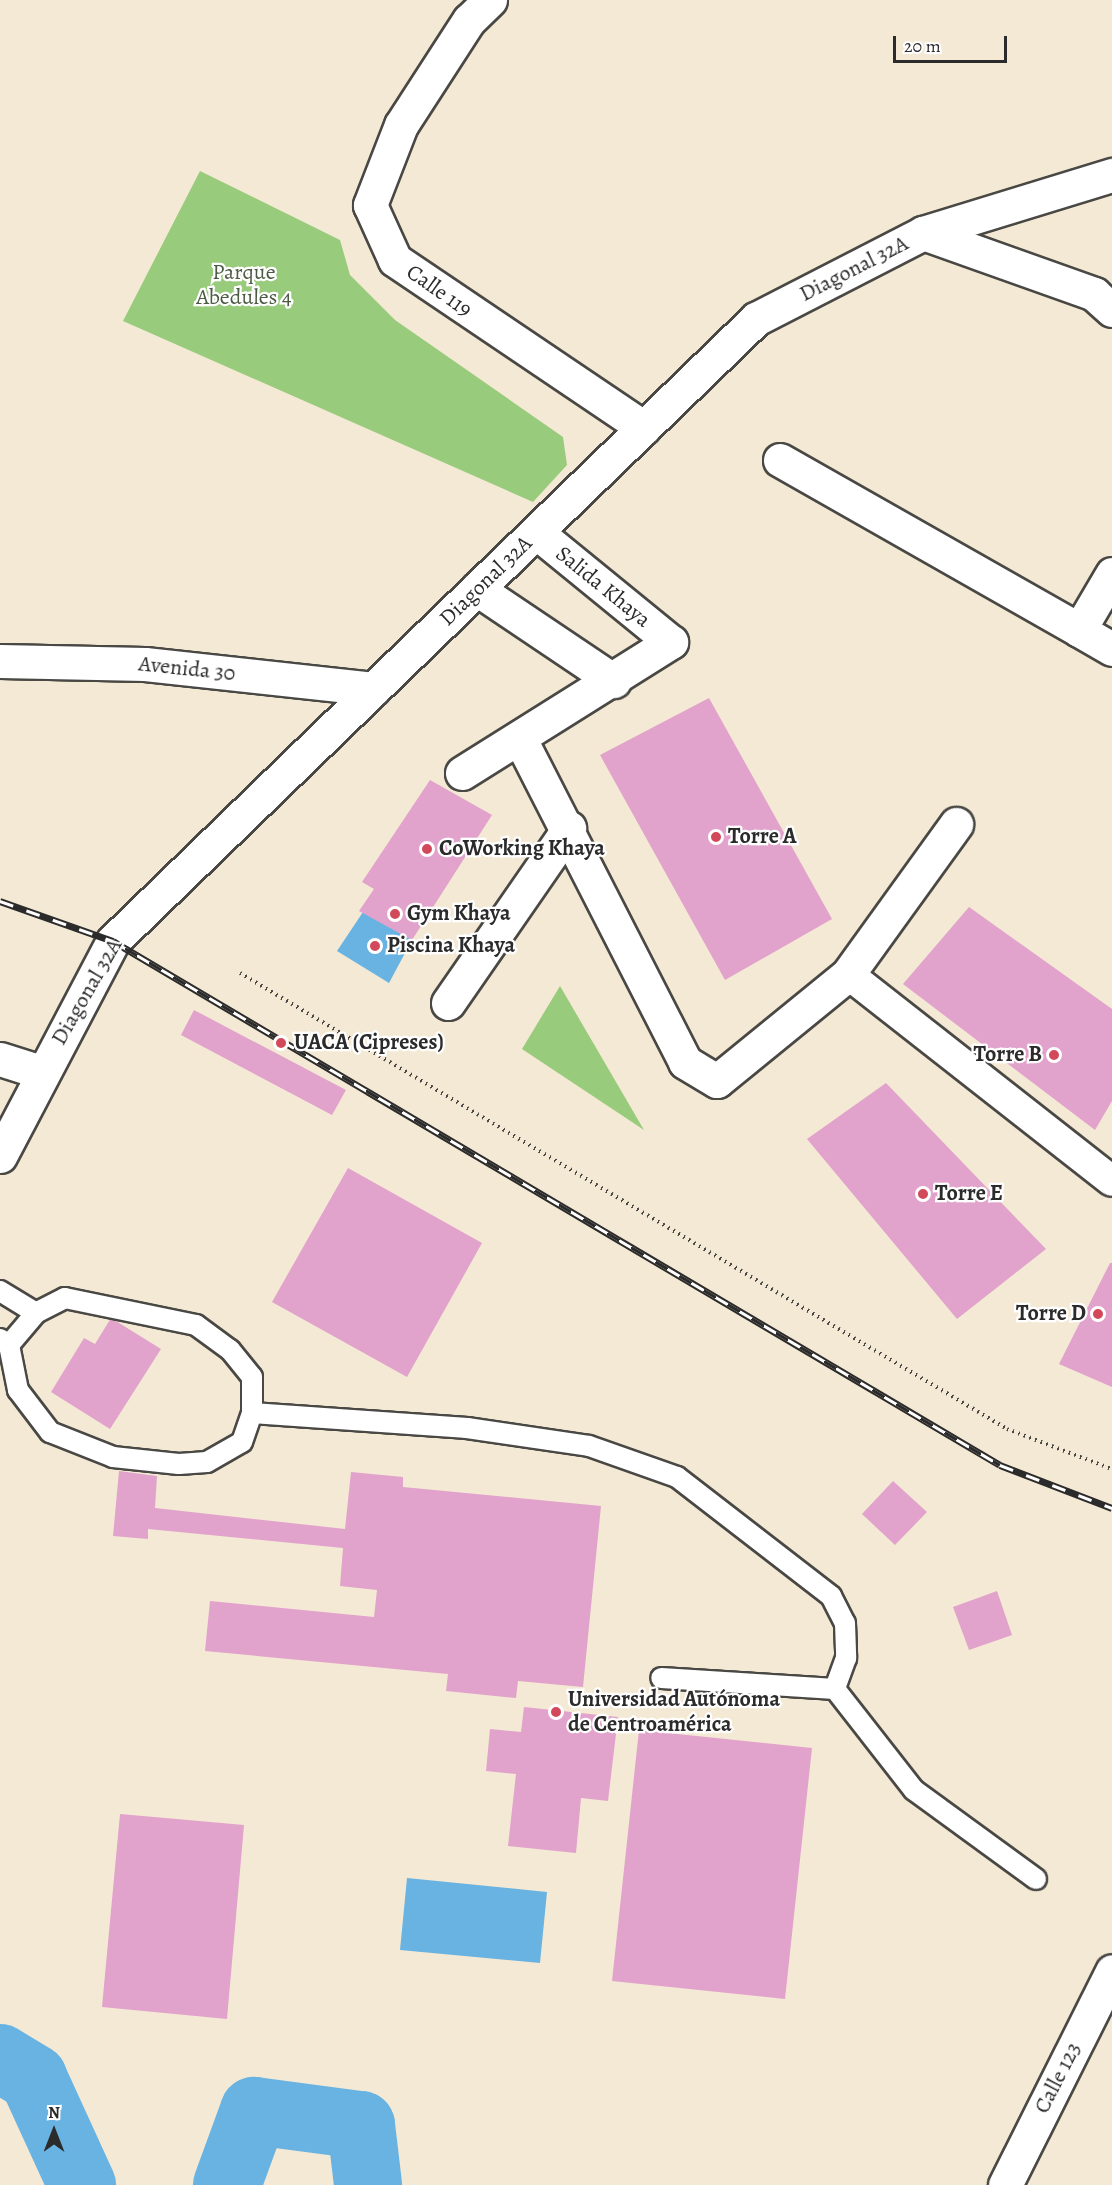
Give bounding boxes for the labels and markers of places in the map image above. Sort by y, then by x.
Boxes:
place label: Torre A [728,824,796,850]
marker: Torre A [709,830,723,844]
place label: CoWorking Khaya [439,836,605,862]
marker: CoWorking Khaya [420,842,434,856]
place label: Gym Khaya [407,901,511,927]
marker: Gym Khaya [388,907,402,921]
place label: Piscina Khaya [387,933,515,959]
marker: Piscina Khaya [368,939,382,953]
place label: UACA (Cipreses) [294,1030,444,1056]
marker: UACA (Cipreses) [272,1034,290,1052]
place label: Torre B [974,1042,1042,1068]
marker: Torre B [1047,1048,1061,1062]
place label: Torre E [935,1181,1003,1207]
marker: Torre E [916,1187,930,1201]
place label: Torre D [1016,1301,1086,1327]
marker: Torre D [1091,1307,1105,1321]
place label: Universidad Autónoma de Centroamérica [568,1686,780,1738]
marker: Universidad Autónoma de Centroamérica [549,1705,563,1719]

